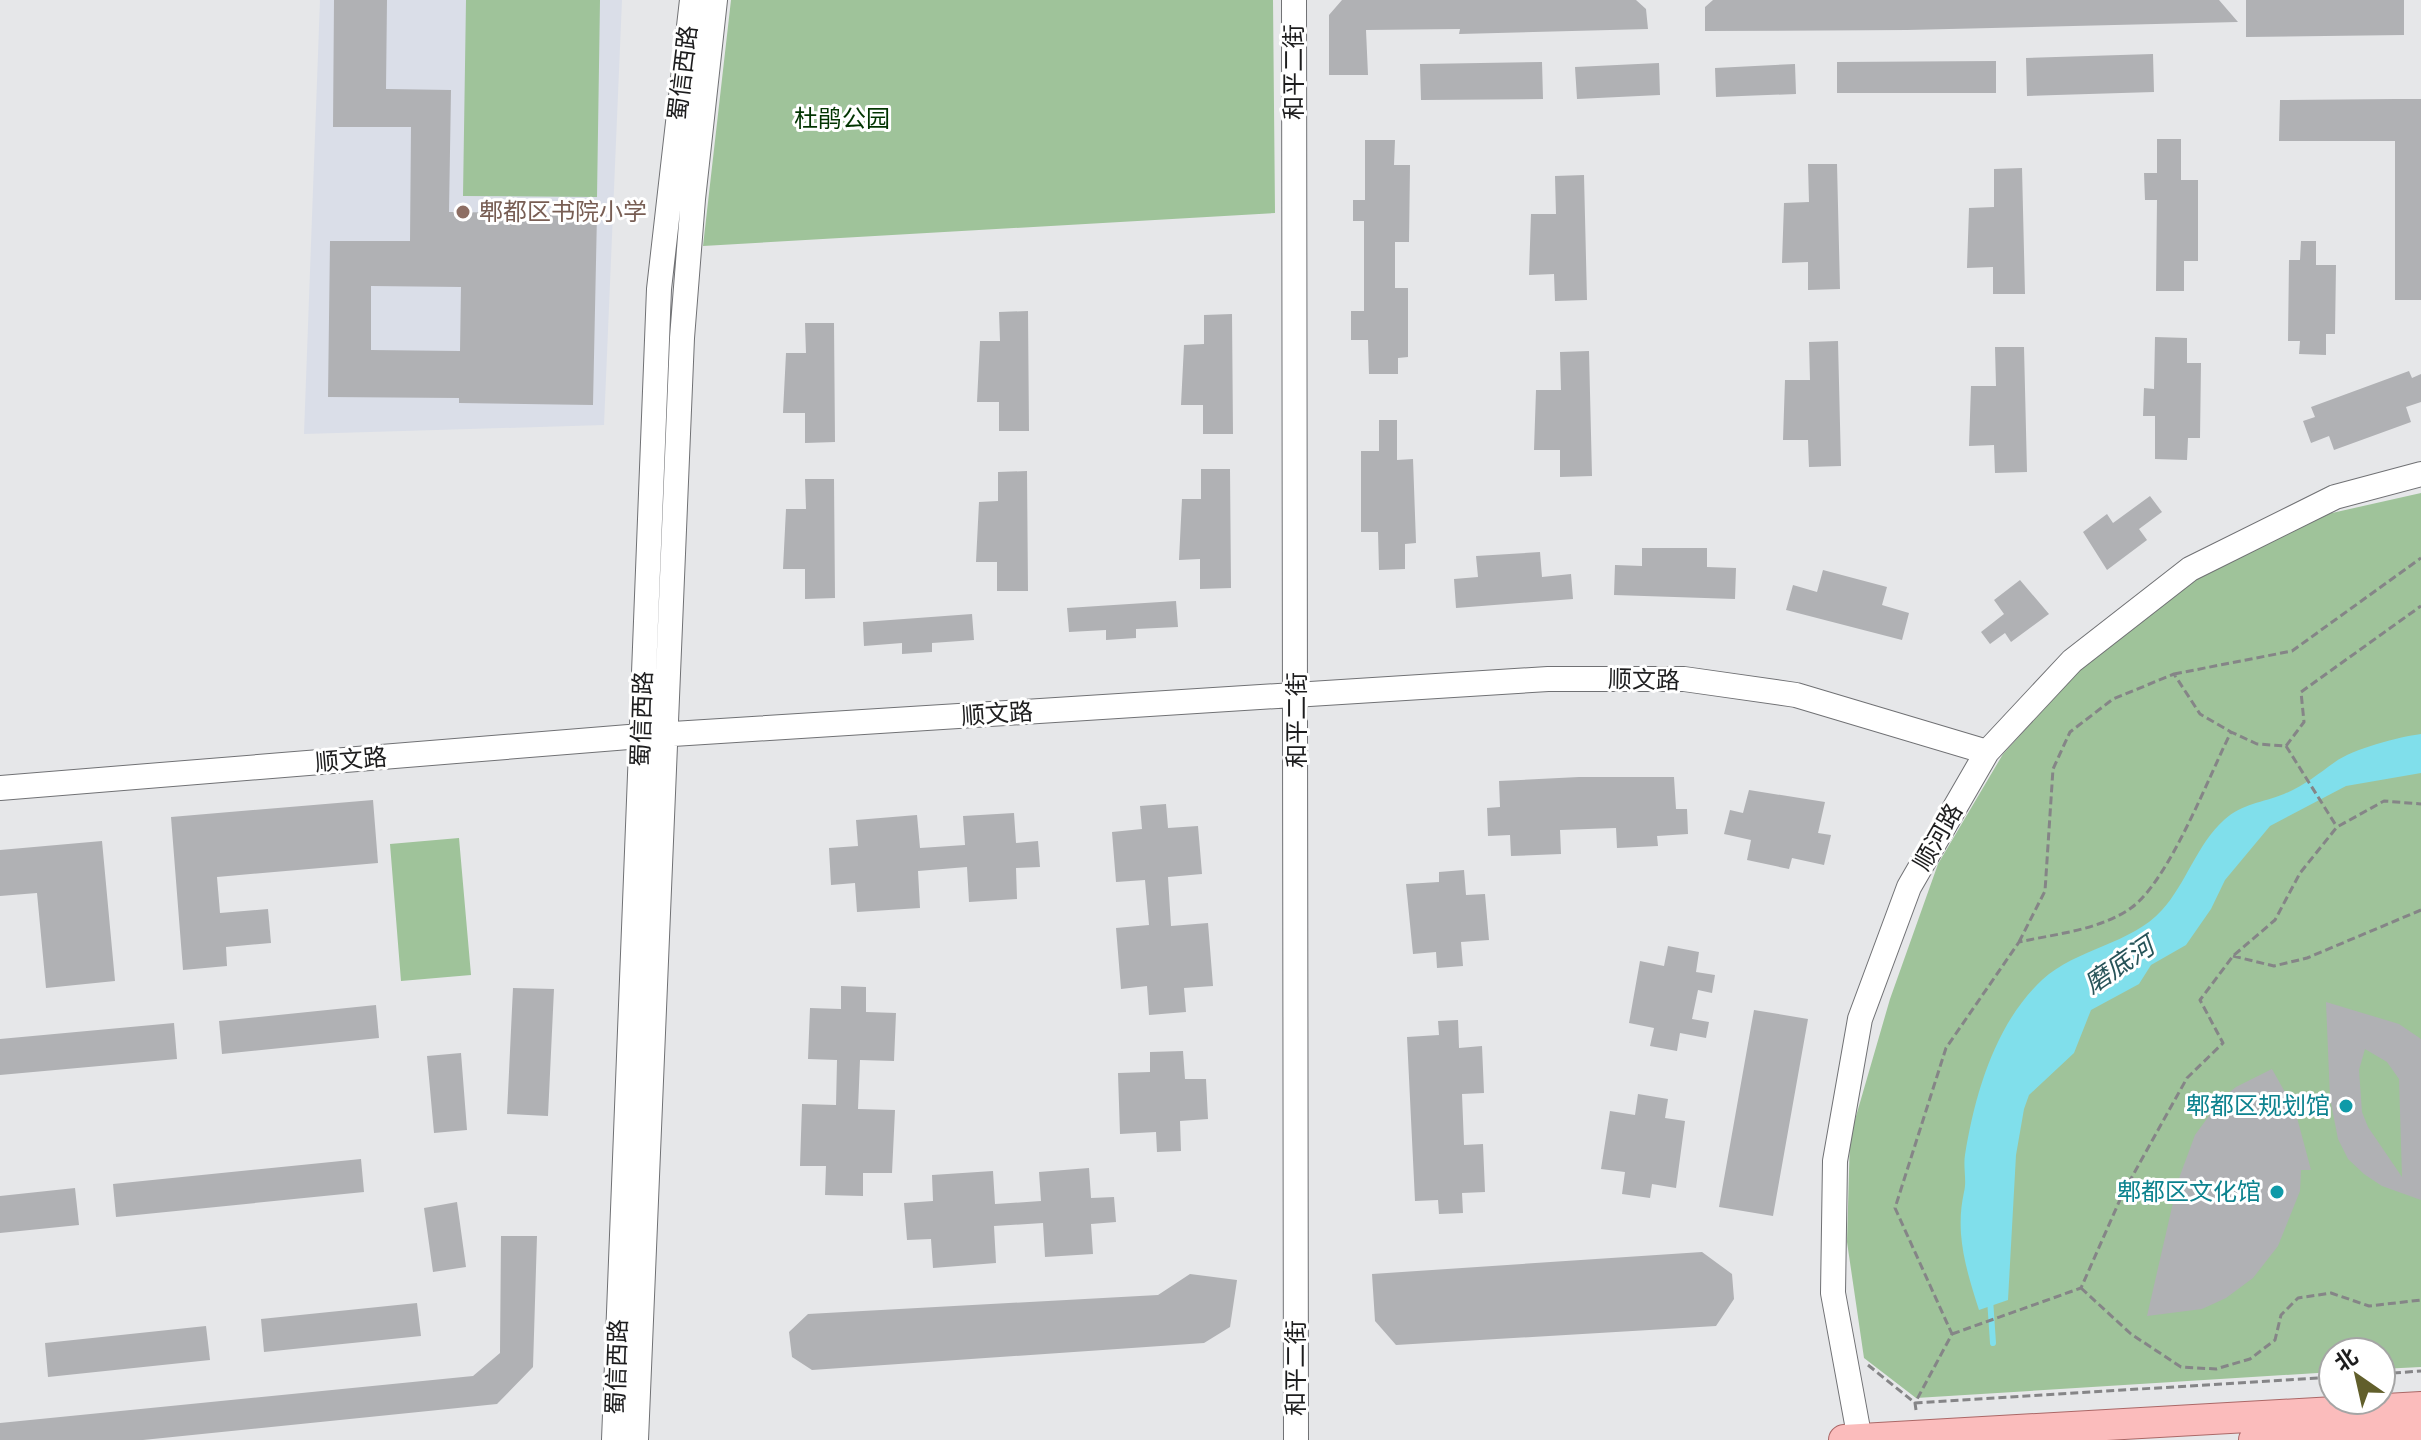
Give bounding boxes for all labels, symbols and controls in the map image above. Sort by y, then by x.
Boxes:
street label: 蜀信西路 [660,23,707,123]
street label: 和平二街 [1277,24,1312,120]
park label: 杜鹃公园 [794,102,890,137]
place label: 郫都区书院小学 [479,195,647,230]
marker: 郫都区书院小学 [454,203,472,221]
street label: 顺文路 [1608,662,1680,699]
street label: 蜀信西路 [623,670,662,768]
street label: 和平二街 [1280,672,1315,768]
street label: 顺文路 [960,695,1034,734]
street label: 顺文路 [314,740,388,781]
street label: 顺河路 [1905,797,1972,877]
water label: 磨底河 [2077,925,2166,1003]
place label: 郫都区规划馆 [2186,1089,2330,1124]
marker: 郫都区规划馆 [2337,1097,2355,1115]
place label: 郫都区文化馆 [2117,1175,2261,1210]
marker: 郫都区文化馆 [2268,1183,2286,1201]
street label: 蜀信西路 [598,1318,637,1416]
street label: 和平二街 [1279,1320,1314,1416]
north arrow [2317,1336,2397,1416]
text: 北 [2328,1341,2364,1380]

